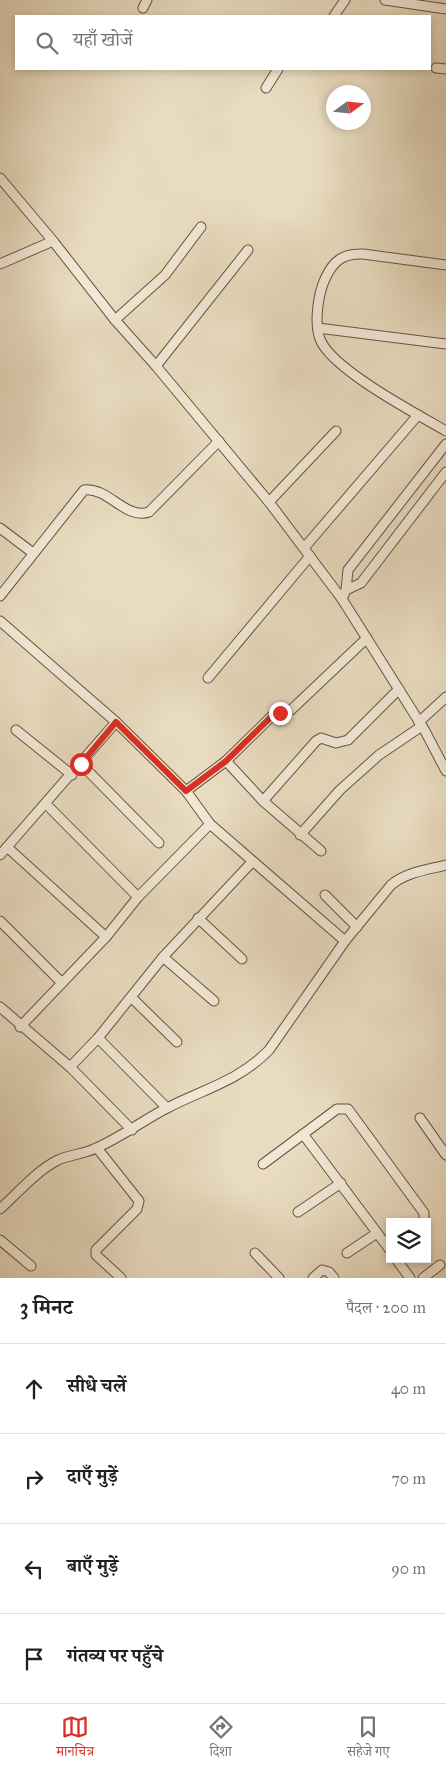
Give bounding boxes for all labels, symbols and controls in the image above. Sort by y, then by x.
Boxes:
search box [15,15,431,70]
text: यहाँ खोजें [73,28,133,51]
icon: search [33,29,61,57]
north arrow [326,85,371,130]
route end [269,702,292,725]
route start [70,753,93,776]
map controls [386,1218,431,1263]
button: layers [386,1218,431,1263]
text: 3 मिनट [20,1294,73,1320]
text: पैदल · 200 m [346,1298,426,1317]
text: सीधे चलें [67,1374,126,1397]
icon: ahead [20,1375,48,1403]
text: 40 m [391,1379,426,1398]
text: दाएँ मुड़ें [67,1464,118,1487]
icon: right [20,1465,48,1493]
text: 70 m [391,1469,426,1488]
text: बाएँ मुड़ें [67,1554,118,1577]
icon: left [20,1555,48,1583]
text: 90 m [391,1559,426,1578]
text: गंतव्य पर पहुँचे [67,1644,163,1667]
icon: arrive [20,1645,48,1673]
tab: मानचित्र [56,1713,94,1765]
tab: दिशा [207,1713,235,1765]
tab: सहेजे गए [347,1713,390,1765]

